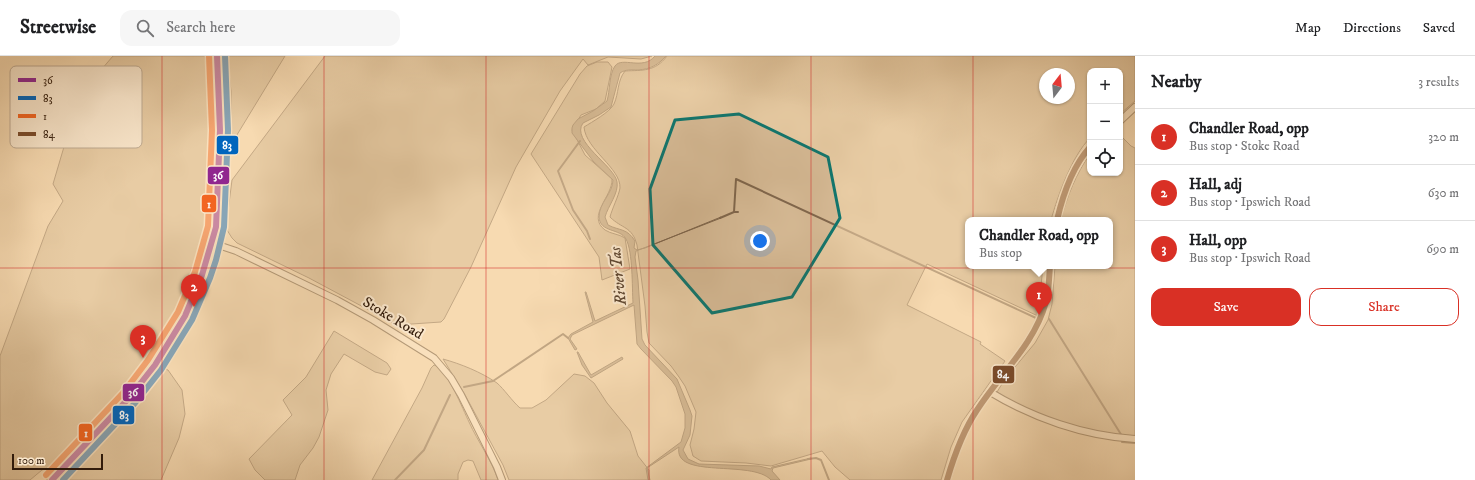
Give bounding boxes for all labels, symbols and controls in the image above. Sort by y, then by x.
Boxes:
search box [120,10,400,46]
text: Streetwise [20,16,96,39]
icon: search [134,17,156,39]
text: Search here [166,18,236,37]
text: Map [1295,19,1321,37]
text: Directions [1343,19,1401,37]
text: Saved [1423,19,1455,37]
legend [10,66,142,148]
north arrow [1039,68,1075,104]
map controls [1087,68,1123,176]
button: + [1087,68,1123,104]
text: Nearby [1151,71,1201,93]
text: 36 [43,74,54,88]
text: 3 results [1418,74,1459,90]
text: 83 [43,92,53,106]
button: − [1087,104,1123,140]
text: 1 [43,110,47,124]
text: Chandler Road, opp [1189,119,1309,138]
text: 84 [43,128,56,142]
text: 1 [1162,129,1166,145]
text: 320 m [1428,129,1459,145]
line badge: 83 [216,135,239,155]
text: Bus stop · Stoke Road [1189,138,1299,154]
text: 83 [222,139,232,153]
button: locate [1087,140,1123,176]
line badge: 36 [207,166,230,185]
text: 36 [213,169,224,183]
text: Hall, adj [1189,175,1242,194]
text: 2 [1161,185,1167,201]
text: 630 m [1428,185,1459,201]
line badge: 1 [201,194,217,213]
text: Bus stop · Ipswich Road [1189,194,1311,210]
text: 1 [207,198,211,212]
popup [965,217,1113,269]
text: Chandler Road, opp [979,226,1099,245]
your location [750,231,770,251]
text: Hall, opp [1189,231,1247,250]
text: 3 [1162,241,1166,257]
text: 690 m [1426,241,1459,257]
water label: River Tas [605,245,631,307]
text: Bus stop [979,245,1022,261]
text: Bus stop · Ipswich Road [1189,250,1311,266]
pin: 2 [181,274,207,307]
pin: 1 [1026,282,1052,315]
button: Save [1151,288,1301,326]
button: Share [1309,288,1459,326]
street label: Stoke Road [359,292,427,344]
pin: 3 [130,325,156,358]
line badge: 84 [992,365,1015,384]
text: 84 [997,368,1010,382]
line badge: 36 [122,383,145,402]
text: 36 [128,386,139,400]
line badge: 83 [112,405,135,425]
text: 83 [119,409,129,423]
line badge: 1 [78,423,93,442]
text: 1 [84,427,88,441]
scale bar [12,452,103,471]
text: 100 m [18,454,44,468]

